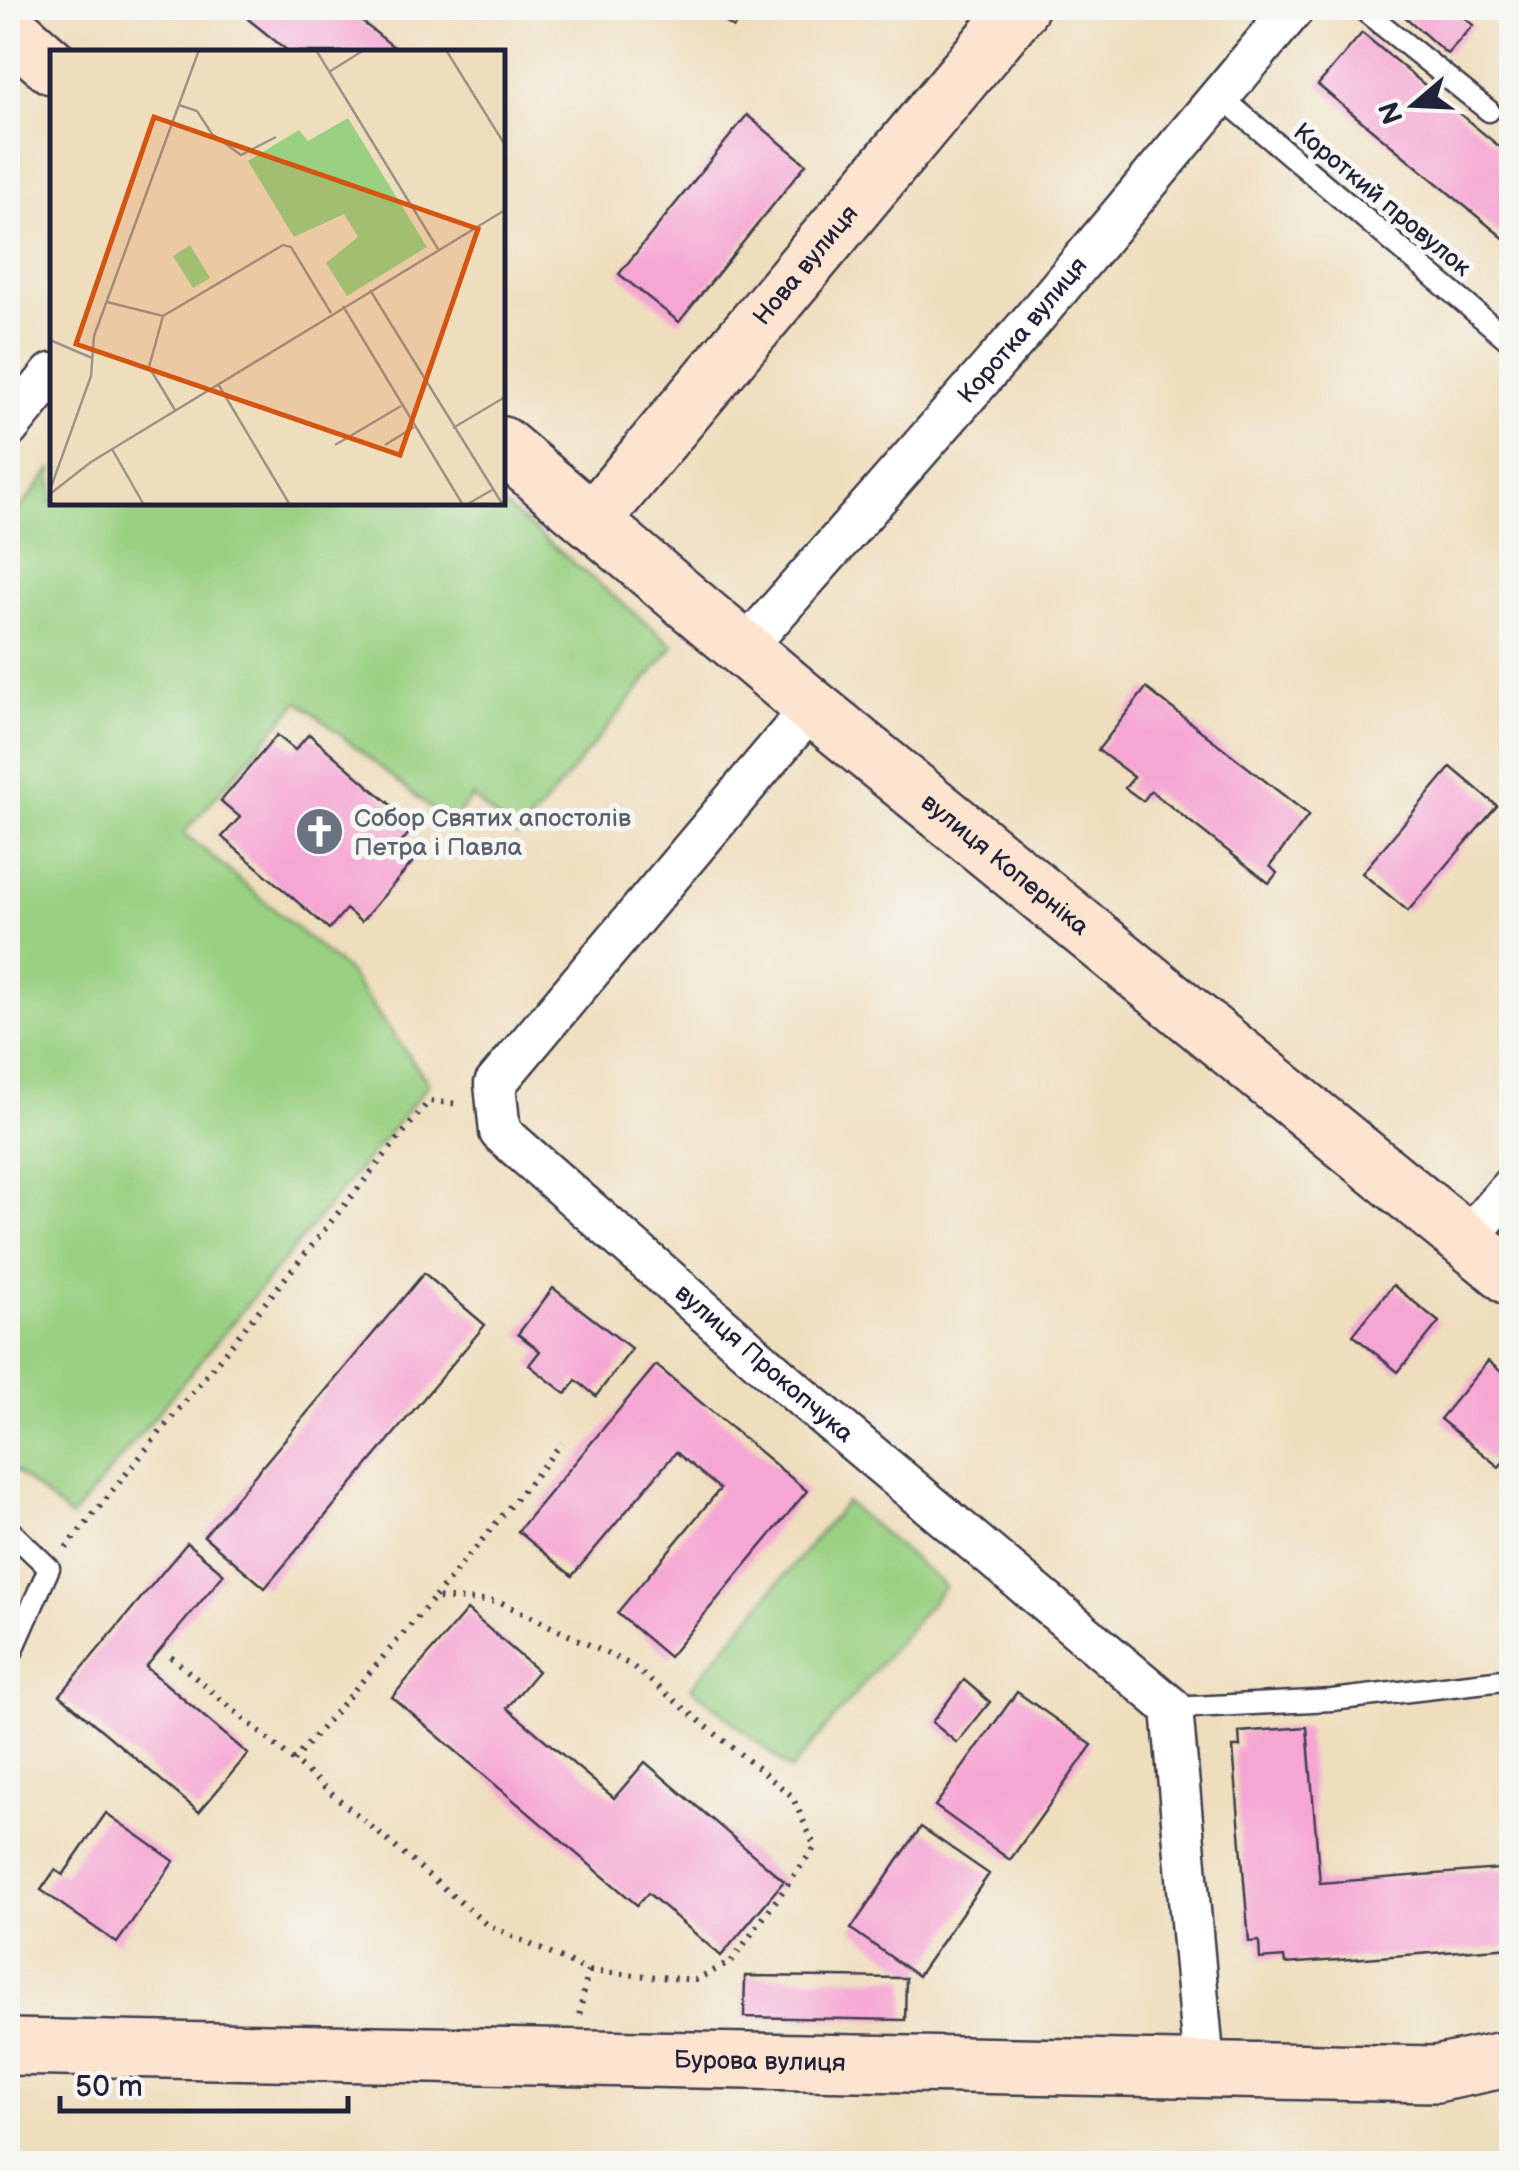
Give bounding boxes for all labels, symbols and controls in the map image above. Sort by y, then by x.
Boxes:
inset map [50,50,505,505]
north arrow [1364,55,1464,155]
text: N [1373,97,1411,128]
street label: Короткий провулок [1287,117,1478,284]
street label: Нова вулиця [746,198,865,332]
street label: Коротка вулиця [951,251,1094,410]
street label: вулиця Коперніка [915,787,1096,942]
place label: Собор Святих апостолів Петра і Павла [354,803,631,863]
church icon: Собор Святих апостолів Петра і Павла [293,806,345,858]
street label: вулиця Прокопчука [669,1277,860,1449]
street label: Бурова вулиця [674,2044,846,2078]
scale bar [60,2051,348,2113]
text: 50 m [75,2069,143,2105]

